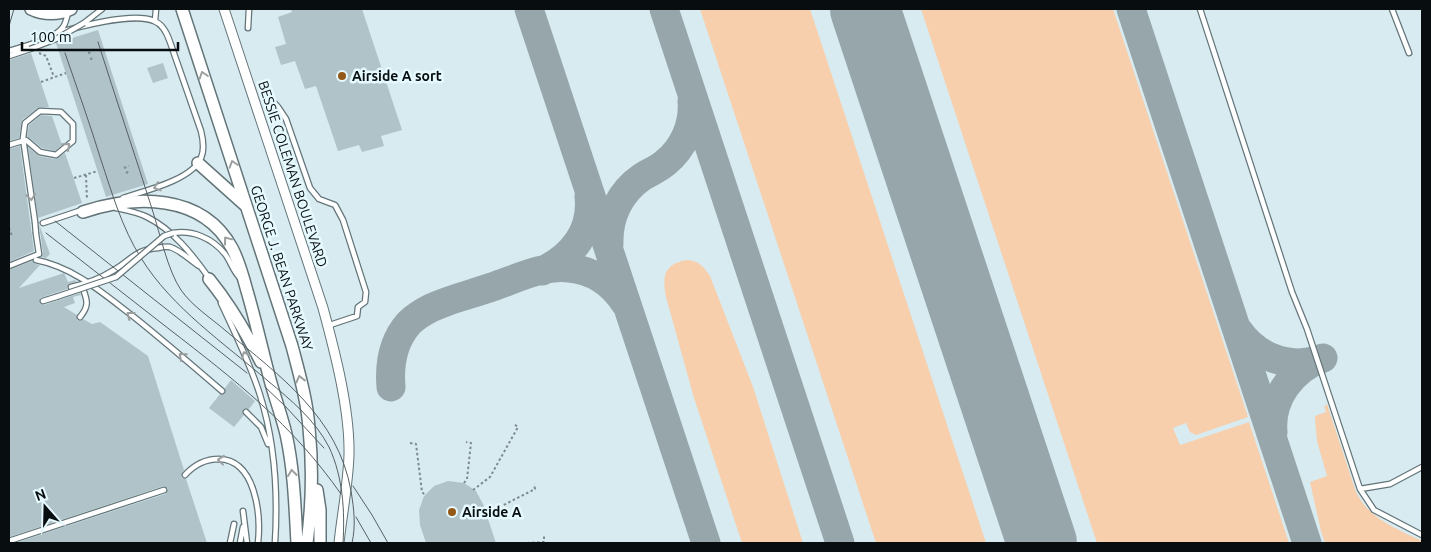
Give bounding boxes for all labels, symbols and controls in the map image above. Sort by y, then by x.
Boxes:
scale bar [22,20,179,52]
text: 100 m [30,28,72,45]
place label: Airside A sort [352,68,442,84]
marker: Airside A sort [336,70,348,82]
one-way arrow [199,71,209,79]
street label: BESSIE COLEMAN BOULEVARD [255,79,331,269]
one-way arrow [61,142,70,151]
one-way arrow [229,160,239,169]
one-way arrow [153,182,161,192]
street label: GEORGE J. BEAN PARKWAY [248,183,316,353]
one-way arrow [26,193,36,201]
one-way arrow [224,237,232,246]
one-way arrow [127,312,136,320]
one-way arrow [240,351,251,360]
one-way arrow [178,353,187,362]
one-way arrow [295,375,306,384]
one-way arrow [217,455,225,466]
one-way arrow [287,469,298,477]
north arrow [20,482,70,532]
text: N [33,485,48,504]
place label: Airside A [462,504,522,520]
marker: Airside A [446,506,458,518]

